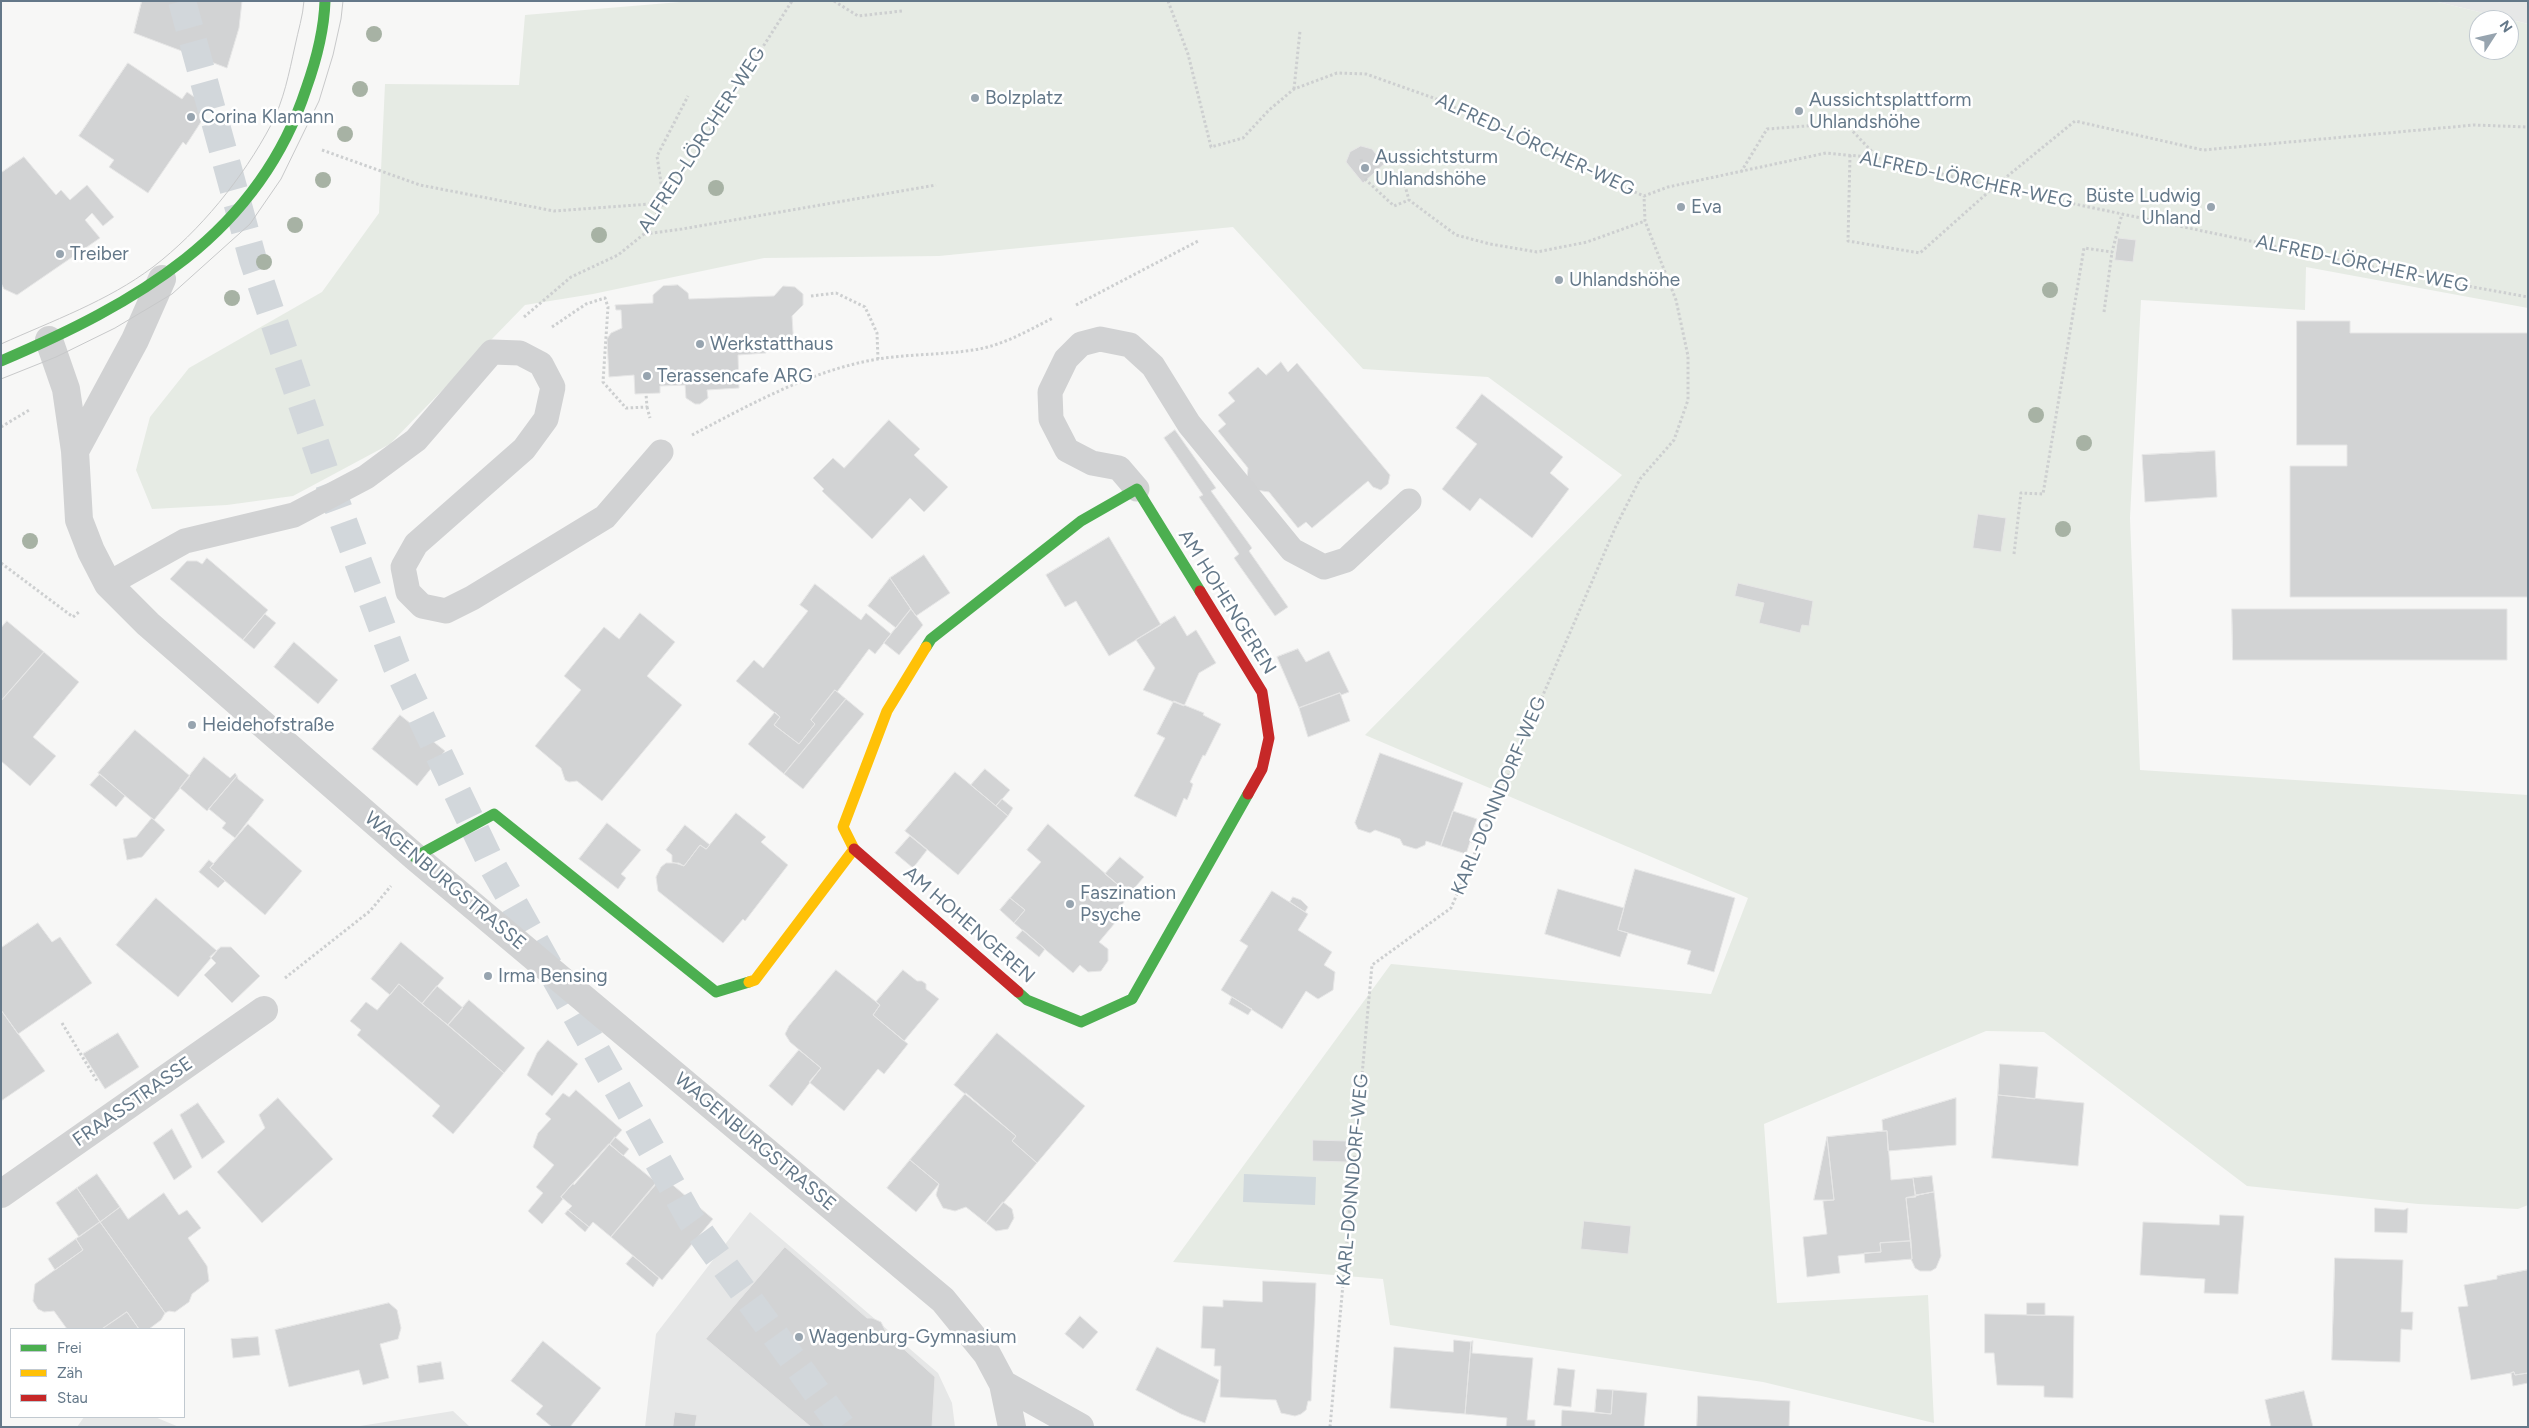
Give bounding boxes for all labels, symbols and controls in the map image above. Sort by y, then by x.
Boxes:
north arrow [2469,10,2519,60]
text: N [2496,17,2516,36]
street label: ALFRED-LÖRCHER-WEG [633,43,771,237]
place label: Bolzplatz [985,87,1063,109]
street label: ALFRED-LÖRCHER-WEG [1432,89,1638,201]
place label: Aussichtsplattform Uhlandshöhe [1809,89,1972,133]
marker: Bolzplatz [969,92,981,104]
marker: Aussichtsplattform Uhlandshöhe [1793,105,1805,117]
place label: Corina Klamann [201,106,334,128]
marker: Corina Klamann [185,111,197,123]
place label: Aussichtsturm Uhlandshöhe [1375,146,1498,190]
street label: ALFRED-LÖRCHER-WEG [1858,146,2074,214]
marker: Aussichtsturm Uhlandshöhe [1359,162,1371,174]
place label: Büste Ludwig Uhland [2086,185,2201,229]
place label: Eva [1691,196,1722,218]
marker: Eva [1675,201,1687,213]
marker: Büste Ludwig Uhland [2205,201,2217,213]
street label: ALFRED-LÖRCHER-WEG [2254,230,2470,298]
place label: Treiber [70,243,129,265]
marker: Treiber [54,248,66,260]
place label: Uhlandshöhe [1569,269,1680,291]
marker: Uhlandshöhe [1553,274,1565,286]
place label: Werkstatthaus [710,333,833,355]
marker: Werkstatthaus [694,338,706,350]
place label: Terassencafe ARG [657,365,813,387]
marker: Terassencafe ARG [641,370,653,382]
street label: AM HOHENGEREN [1173,525,1281,679]
street label: KARL-DONNDORF-WEG [1447,693,1551,899]
place label: Heidehofstraße [202,714,334,736]
marker: Heidehofstraße [186,719,198,731]
street label: WAGENBURGSTRASSE [360,807,530,955]
street label: AM HOHENGEREN [899,862,1039,988]
place label: Faszination Psyche [1080,882,1176,926]
marker: Faszination Psyche [1064,898,1076,910]
place label: Irma Bensing [498,965,608,987]
marker: Irma Bensing [482,970,494,982]
street label: FRAASSTRASSE [69,1052,197,1152]
street label: WAGENBURGSTRASSE [670,1068,840,1216]
street label: KARL-DONNDORF-WEG [1332,1073,1374,1287]
place label: Wagenburg-Gymnasium [809,1326,1016,1348]
legend [10,1328,185,1418]
marker: Wagenburg-Gymnasium [793,1331,805,1343]
text: Frei [57,1339,82,1357]
text: Zäh [57,1364,83,1382]
text: Stau [57,1389,88,1407]

